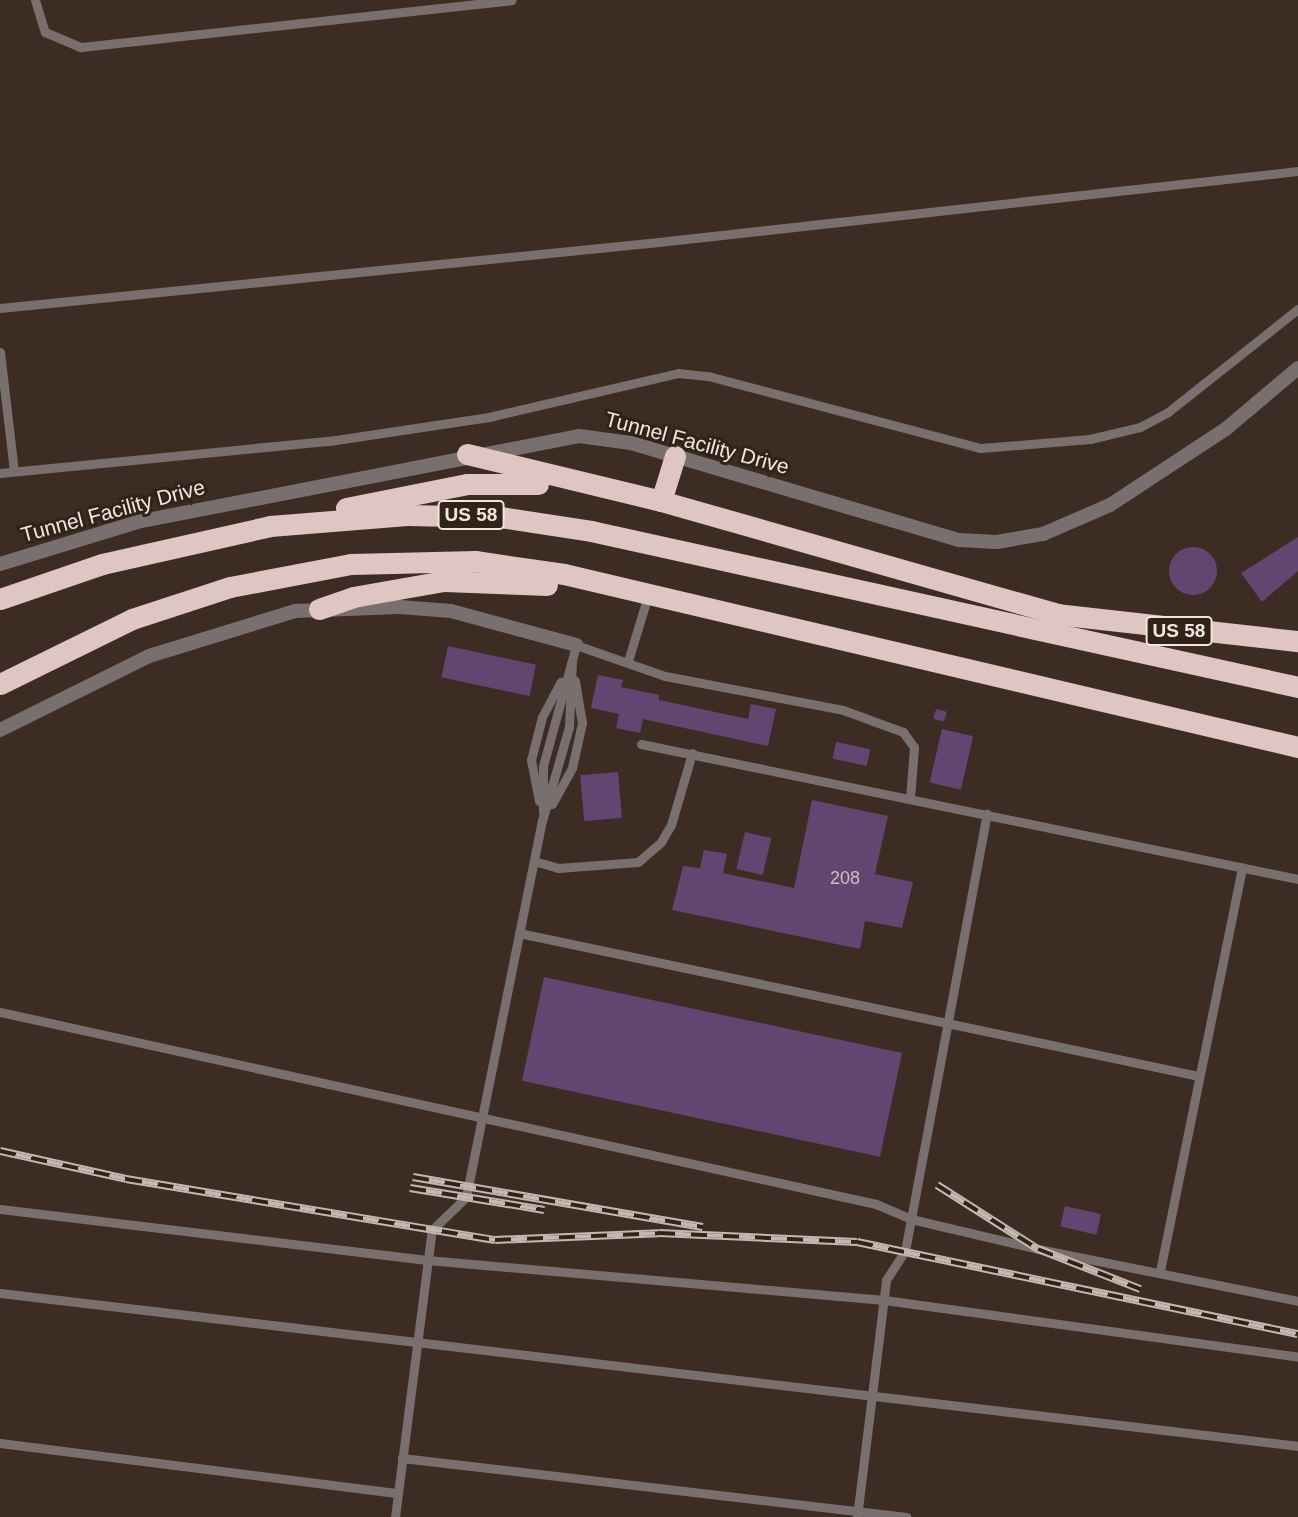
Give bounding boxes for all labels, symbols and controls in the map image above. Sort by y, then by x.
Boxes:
street label: Tunnel Facility Drive [602,406,792,480]
street label: Tunnel Facility Drive [18,474,208,548]
road number: US 58 [436,500,506,530]
road number: US 58 [1144,616,1214,646]
house number: 208 [830,867,860,889]

